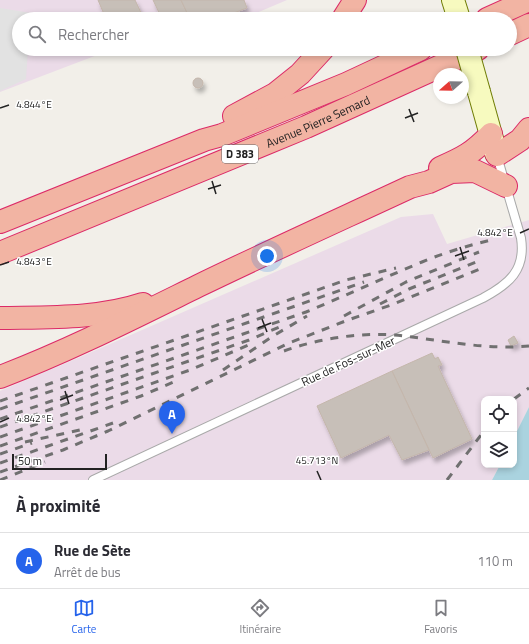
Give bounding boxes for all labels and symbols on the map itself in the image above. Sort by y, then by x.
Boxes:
north arrow [433,68,469,104]
street label: Avenue Pierre Semard [263,90,373,152]
text: 4.844°E [16,97,52,112]
road number: D 383 [222,145,258,163]
text: 4.842°E [477,225,513,240]
your location [257,246,277,266]
text: 4.843°E [16,254,52,269]
street label: Rue de Fos-sur-Mer [298,331,398,391]
pin: A [159,401,185,434]
text: 4.842°E [16,411,52,426]
scale bar [12,452,107,471]
text: 45.713°N [296,453,338,468]

